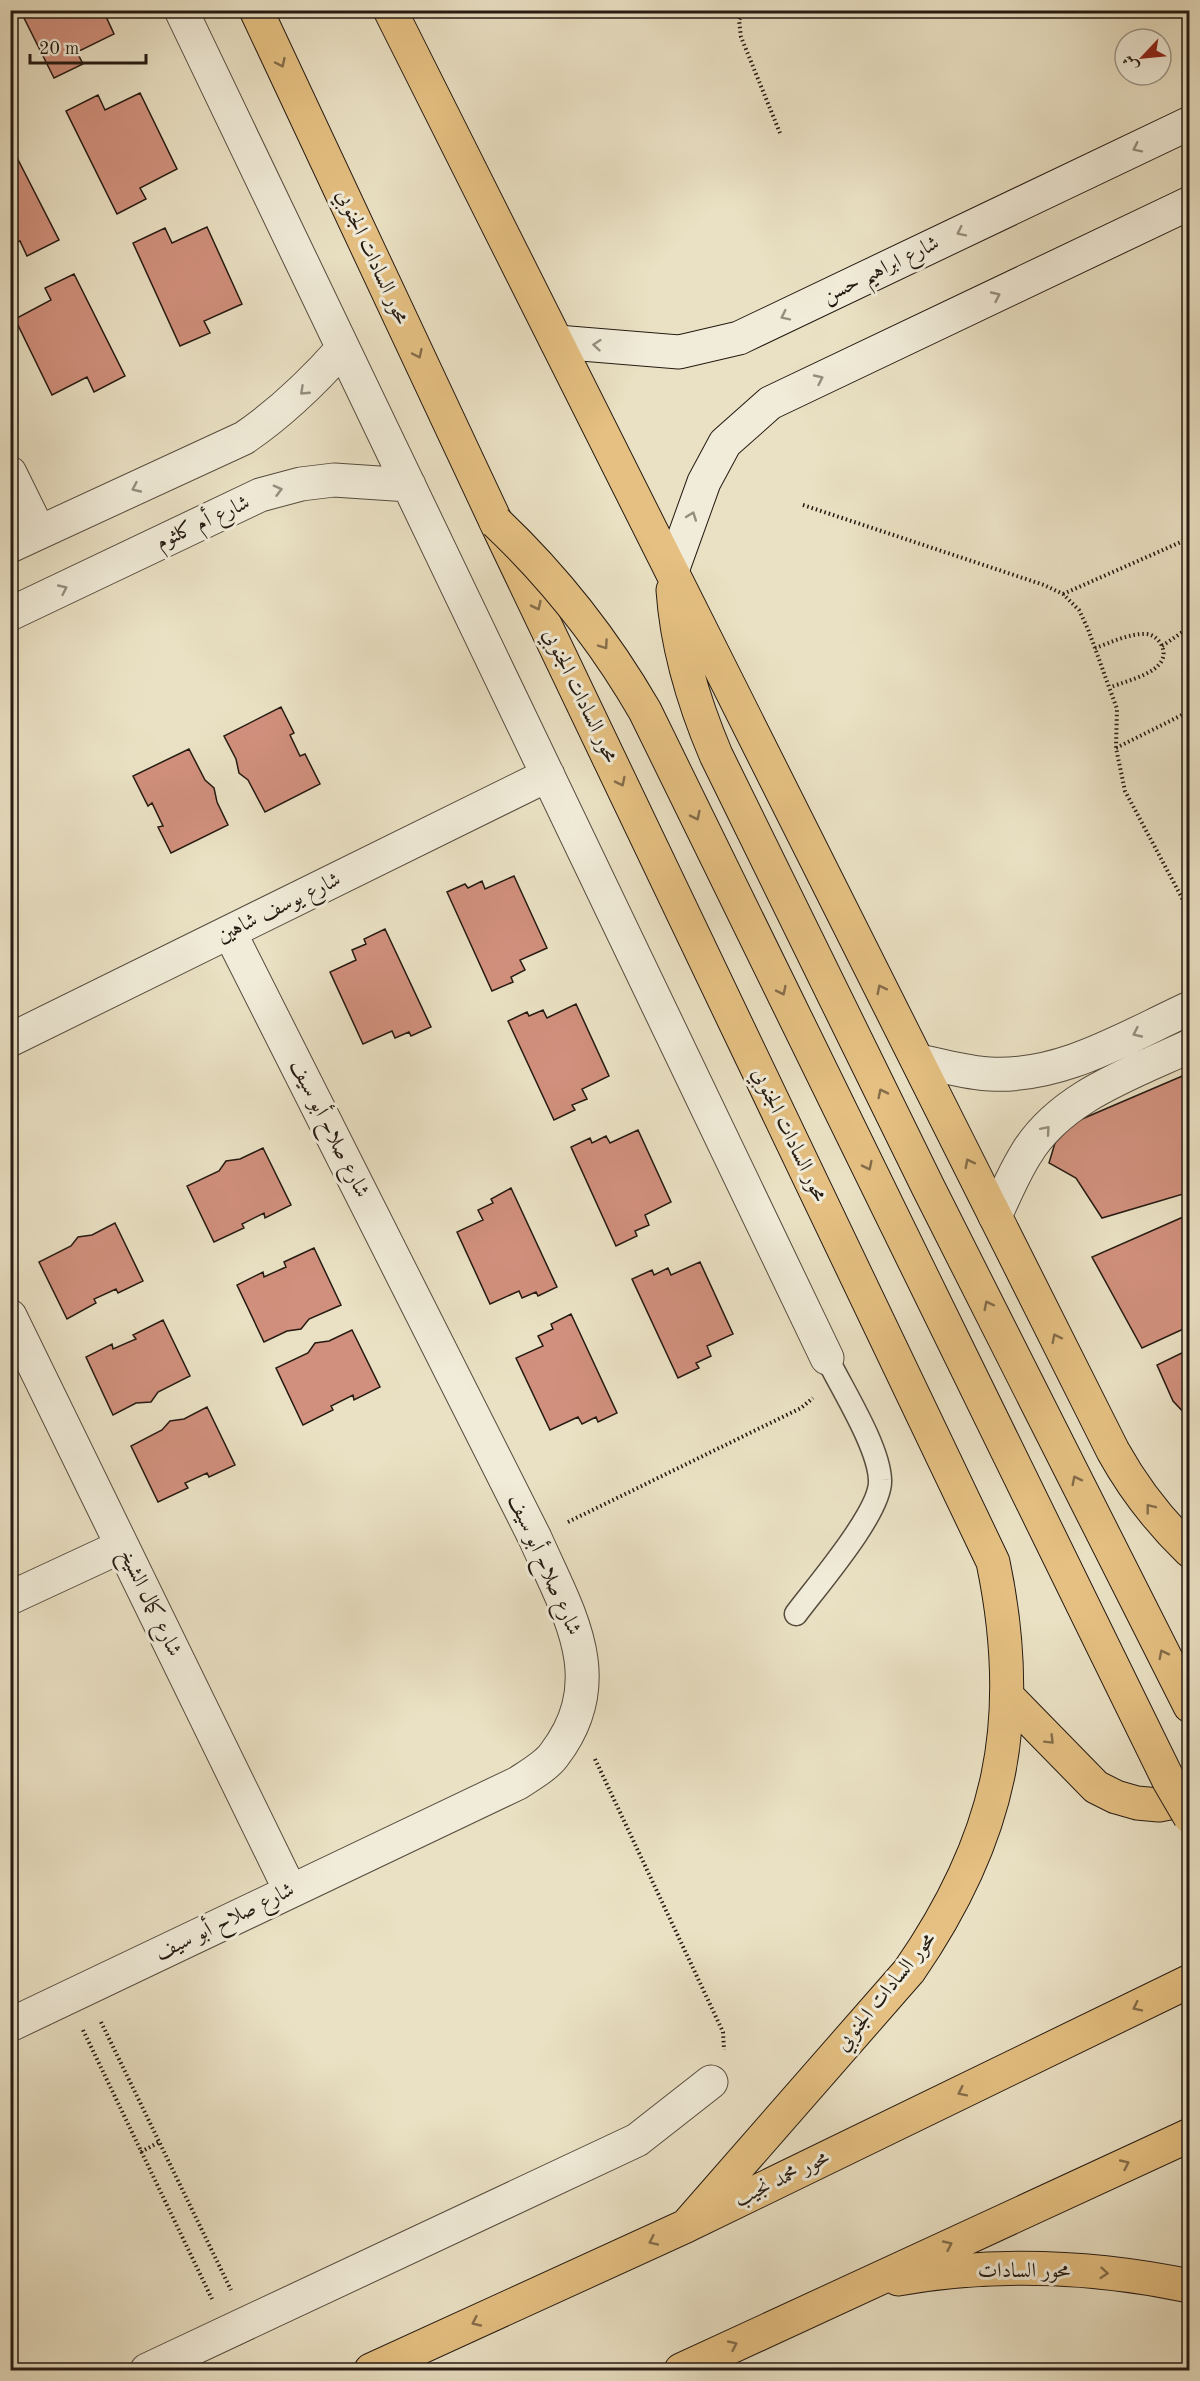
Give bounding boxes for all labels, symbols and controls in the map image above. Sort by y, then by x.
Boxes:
scale bar [30,27,146,65]
north arrow [1113,27,1173,87]
text: 20 m [39,40,79,58]
text: ش [1121,52,1142,73]
one-way arrow [274,57,286,68]
one-way arrow [1132,140,1143,152]
street label: محور السادات الجنوبي [327,186,412,330]
one-way arrow [956,225,967,237]
street label: شارع ابراهيم حسن [819,233,947,315]
one-way arrow [989,291,1000,303]
one-way arrow [780,309,791,321]
one-way arrow [592,339,601,352]
one-way arrow [410,348,422,359]
one-way arrow [813,375,824,387]
one-way arrow [300,384,310,395]
one-way arrow [131,480,142,492]
one-way arrow [273,485,283,498]
street label: شارع أم كلثوم [150,487,256,559]
one-way arrow [684,511,697,521]
one-way arrow [57,585,68,597]
one-way arrow [529,600,541,611]
street label: محور السادات الجنوبي [534,626,622,769]
one-way arrow [597,638,608,649]
one-way arrow [613,776,625,787]
one-way arrow [689,810,701,821]
street label: شارع يوسف شاهين [214,869,347,952]
one-way arrow [877,984,889,995]
one-way arrow [775,985,787,996]
one-way arrow [1132,1025,1143,1037]
street label: شارع صلاح أبو سيف [279,1054,378,1204]
street label: محور السادات الجنوبي [743,1065,831,1208]
one-way arrow [878,1089,890,1100]
one-way arrow [1039,1126,1050,1137]
one-way arrow [965,1159,976,1170]
one-way arrow [861,1160,872,1171]
one-way arrow [984,1301,995,1312]
one-way arrow [1052,1333,1064,1344]
one-way arrow [1071,1475,1083,1486]
street label: شارع صلاح أبو سيف [497,1489,590,1641]
one-way arrow [1147,1504,1158,1515]
street label: شارع كمال الشيخ [109,1546,186,1663]
one-way arrow [1159,1649,1170,1660]
one-way arrow [1042,1732,1053,1743]
street label: شارع صلاح أبو سيف [150,1874,301,1971]
street label: محور السادات الجنوبي [832,1928,944,2058]
one-way arrow [1132,2000,1143,2011]
one-way arrow [957,2085,968,2097]
street label: محور محمد نجيب [731,2146,834,2213]
one-way arrow [1119,2159,1130,2171]
one-way arrow [649,2233,660,2245]
one-way arrow [942,2240,953,2252]
street label: محور السادات [978,2261,1071,2283]
one-way arrow [1099,2266,1109,2279]
one-way arrow [472,2315,483,2327]
one-way arrow [727,2341,738,2353]

